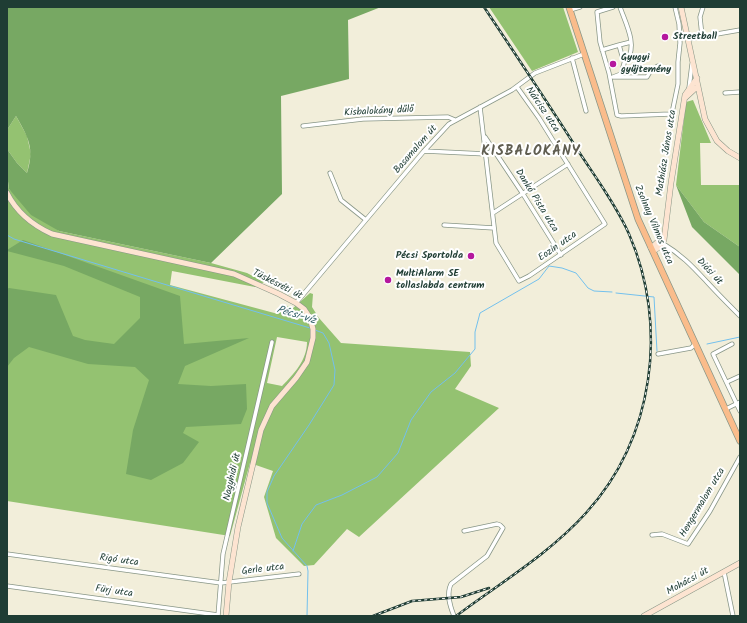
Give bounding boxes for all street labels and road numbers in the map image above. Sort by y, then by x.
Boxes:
street label: Nárcisz utca [522,85,562,135]
street label: Kisbalokány dűlő [344,104,414,120]
street label: Mathiász János utca [654,109,680,197]
street label: Basamalom út [392,123,440,177]
street label: Dankó Pista utca [512,167,560,235]
street label: Zsolnay Vilmos utca [631,184,675,266]
street label: Eozin utca [536,229,580,265]
street label: Diósi út [693,256,725,288]
street label: Tüskésréti út [250,267,304,303]
street label: Nagyhidi út [222,452,244,502]
street label: Hengermalom utca [678,466,728,540]
street label: Rigó utca [99,552,139,570]
street label: Gerle utca [241,561,285,579]
street label: Mohácsi út [665,566,711,598]
street label: Fürj utca [94,583,134,601]

